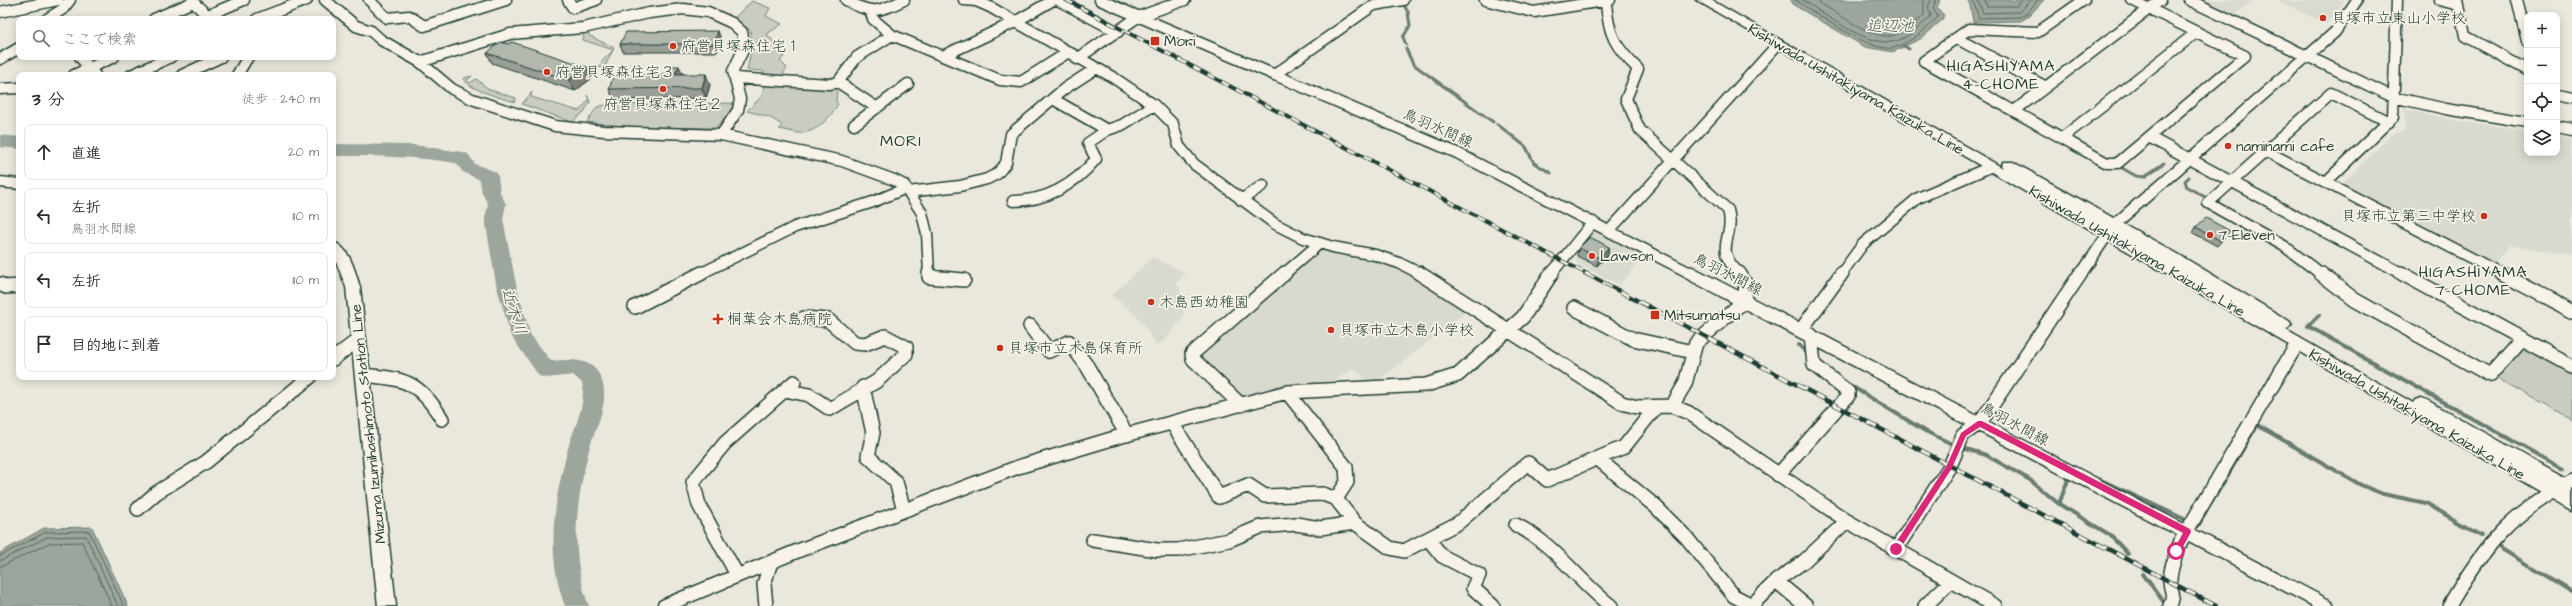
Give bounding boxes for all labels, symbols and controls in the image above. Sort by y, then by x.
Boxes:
place label: 貝塚市立東山小学校 [2331,8,2466,29]
map controls [2524,12,2560,156]
button: + [2524,12,2560,48]
marker: 貝塚市立東山小学校 [2318,13,2328,23]
water label: 追辺池 [1866,15,1915,37]
search box [16,16,336,60]
street label: Kishiwada Ushitakiyama Kaizuka Line [1743,19,1968,161]
icon: search [30,27,52,49]
text: ここで検索 [62,29,137,50]
place label: Mori [1164,31,1196,52]
marker: Mori [1149,35,1161,47]
place label: 府営貝塚森住宅１ [681,36,801,57]
marker: 府営貝塚森住宅１ [668,41,678,51]
button: − [2524,48,2560,84]
district label: HIGASHIYAMA 4-CHOME [1946,55,2056,95]
place label: 府営貝塚森住宅３ [555,62,675,83]
marker: 府営貝塚森住宅３ [542,67,552,77]
marker: 府営貝塚森住宅２ [658,84,668,94]
button: locate [2524,84,2560,120]
text: 3 分 [32,88,64,112]
text: 徒歩 · 240 m [242,90,320,108]
place label: 府営貝塚森住宅２ [603,94,723,115]
street label: 鳥羽水間線 [1399,104,1476,153]
button: layers [2524,120,2560,156]
district label: MORI [880,130,922,152]
place label: naminami cafe [2236,136,2334,157]
icon: ahead [33,141,55,163]
marker: naminami cafe [2223,141,2233,151]
text: 直進 [71,143,101,164]
text: 20 m [288,143,319,161]
street label: Kishiwada Ushitakiyama Kaizuka Line [2024,181,2249,323]
text: 左折 [71,197,101,218]
icon: left [33,205,55,227]
place label: 貝塚市立第三中学校 [2341,206,2476,227]
text: 110 m [292,207,319,225]
marker: 貝塚市立第三中学校 [2479,211,2489,221]
text: 鳥羽水間線 [71,220,136,238]
place label: 7-Eleven [2218,225,2275,246]
marker: 7-Eleven [2205,230,2215,240]
place label: Lawson [1600,246,1654,267]
street label: 鳥羽水間線 [1690,248,1766,301]
marker: Lawson [1587,251,1597,261]
district label: HIGASHIYAMA 7-CHOME [2418,261,2528,301]
icon: left [33,269,55,291]
text: 左折 [71,271,101,292]
text: 110 m [292,271,319,289]
water label: 近木川 [496,285,532,338]
place label: 木島西幼稚園 [1159,292,1249,313]
marker: 木島西幼稚園 [1146,297,1156,307]
street label: Mizuma Izumihashimoto Station Line [345,303,392,545]
place label: Mitsumatsu [1664,305,1741,326]
place label: 桐葉会木島病院 [727,309,832,330]
marker: Mitsumatsu [1649,309,1661,321]
marker: 桐葉会木島病院 [712,313,724,325]
place label: 貝塚市立木島小学校 [1339,320,1474,341]
marker: 貝塚市立木島小学校 [1326,325,1336,335]
icon: arrive [33,333,55,355]
text: 目的地に到着 [71,335,161,356]
place label: 貝塚市立木島保育所 [1008,338,1143,359]
marker: 貝塚市立木島保育所 [995,343,1005,353]
street label: Kishiwada Ushitakiyama Kaizuka Line [2304,344,2529,486]
street label: 鳥羽水間線 [1977,398,2053,451]
route end [1887,540,1905,558]
route start [2167,542,2185,560]

